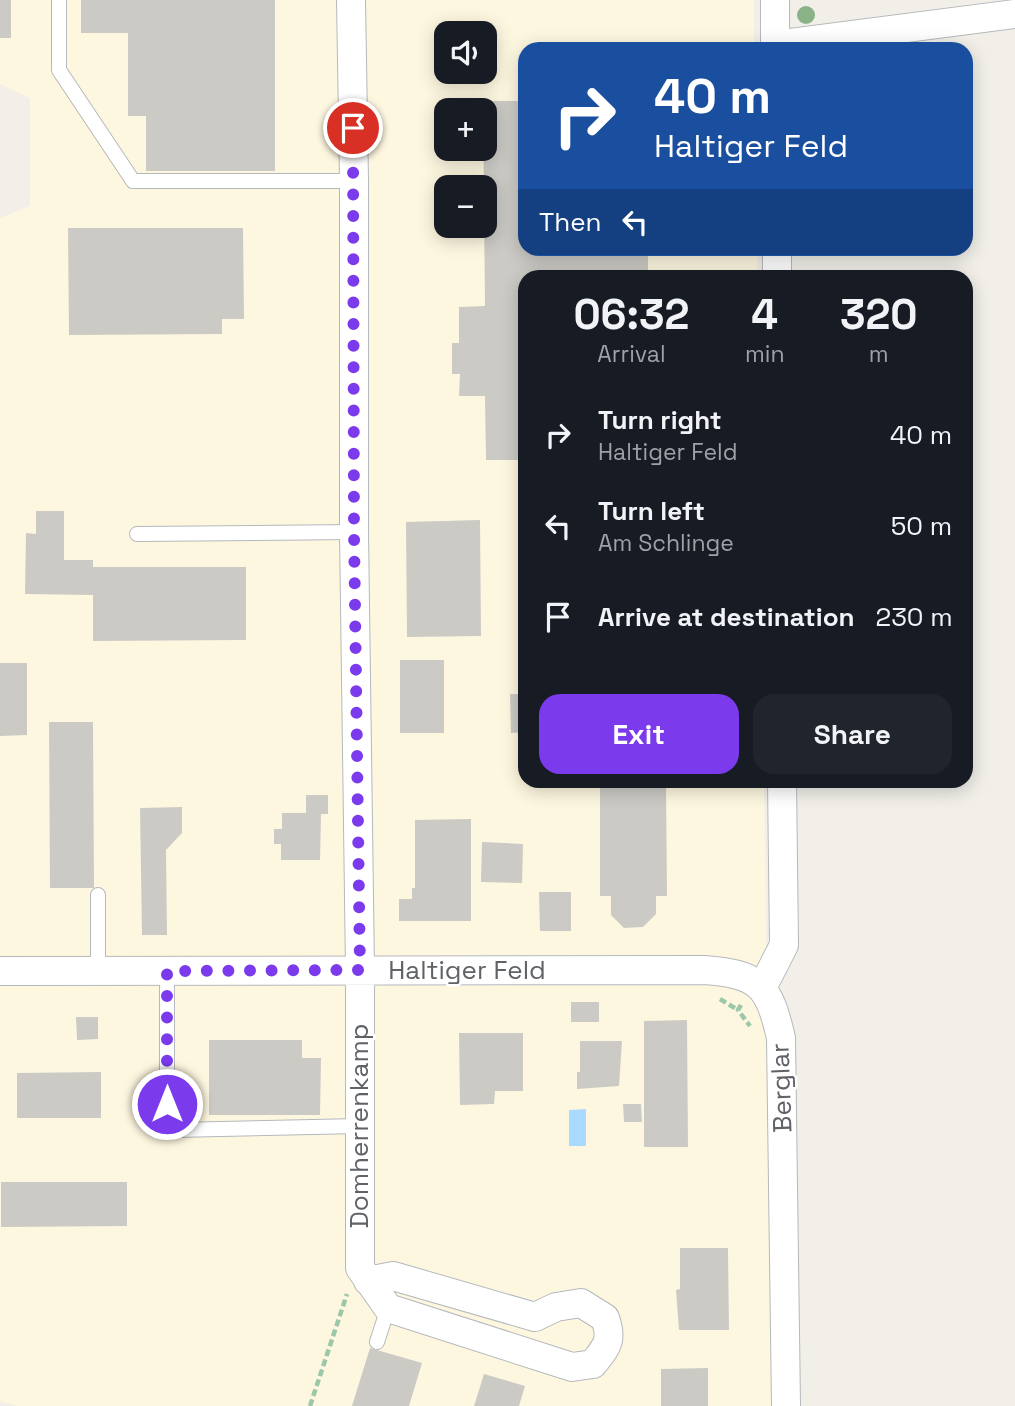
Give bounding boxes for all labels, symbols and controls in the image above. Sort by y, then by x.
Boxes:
map controls [434,21,497,238]
button: sound [434,21,497,84]
text: 40 m [654,65,771,127]
icon: right [539,70,630,161]
pin [323,98,383,158]
button: + [434,98,497,161]
icon: arrive [334,109,372,147]
text: Haltiger Feld [654,126,848,166]
button: − [434,175,497,238]
icon: left [616,203,654,241]
text: Then [539,205,602,239]
text: 06:32 [573,288,690,341]
text: 4 [751,288,778,341]
text: 320 [840,288,918,341]
text: Arrival [597,339,666,369]
text: min [745,339,784,369]
text: m [869,339,889,369]
text: Turn right [598,403,722,437]
icon: right [539,416,577,454]
text: 40 m [890,418,952,452]
text: Haltiger Feld [598,437,737,467]
text: Turn left [598,494,705,528]
icon: left [539,507,577,545]
text: 50 m [891,509,952,543]
text: Am Schlinge [598,528,734,558]
icon: arrive [539,598,577,636]
text: Arrive at destination [598,600,855,634]
text: 230 m [876,600,953,634]
button: Exit [539,694,739,774]
button: Share [753,694,952,774]
street label: Haltiger Feld [388,953,546,987]
street label: Domherrenkamp [342,1023,376,1229]
street label: Berglar [762,1043,800,1133]
position arrow [130,1067,204,1141]

